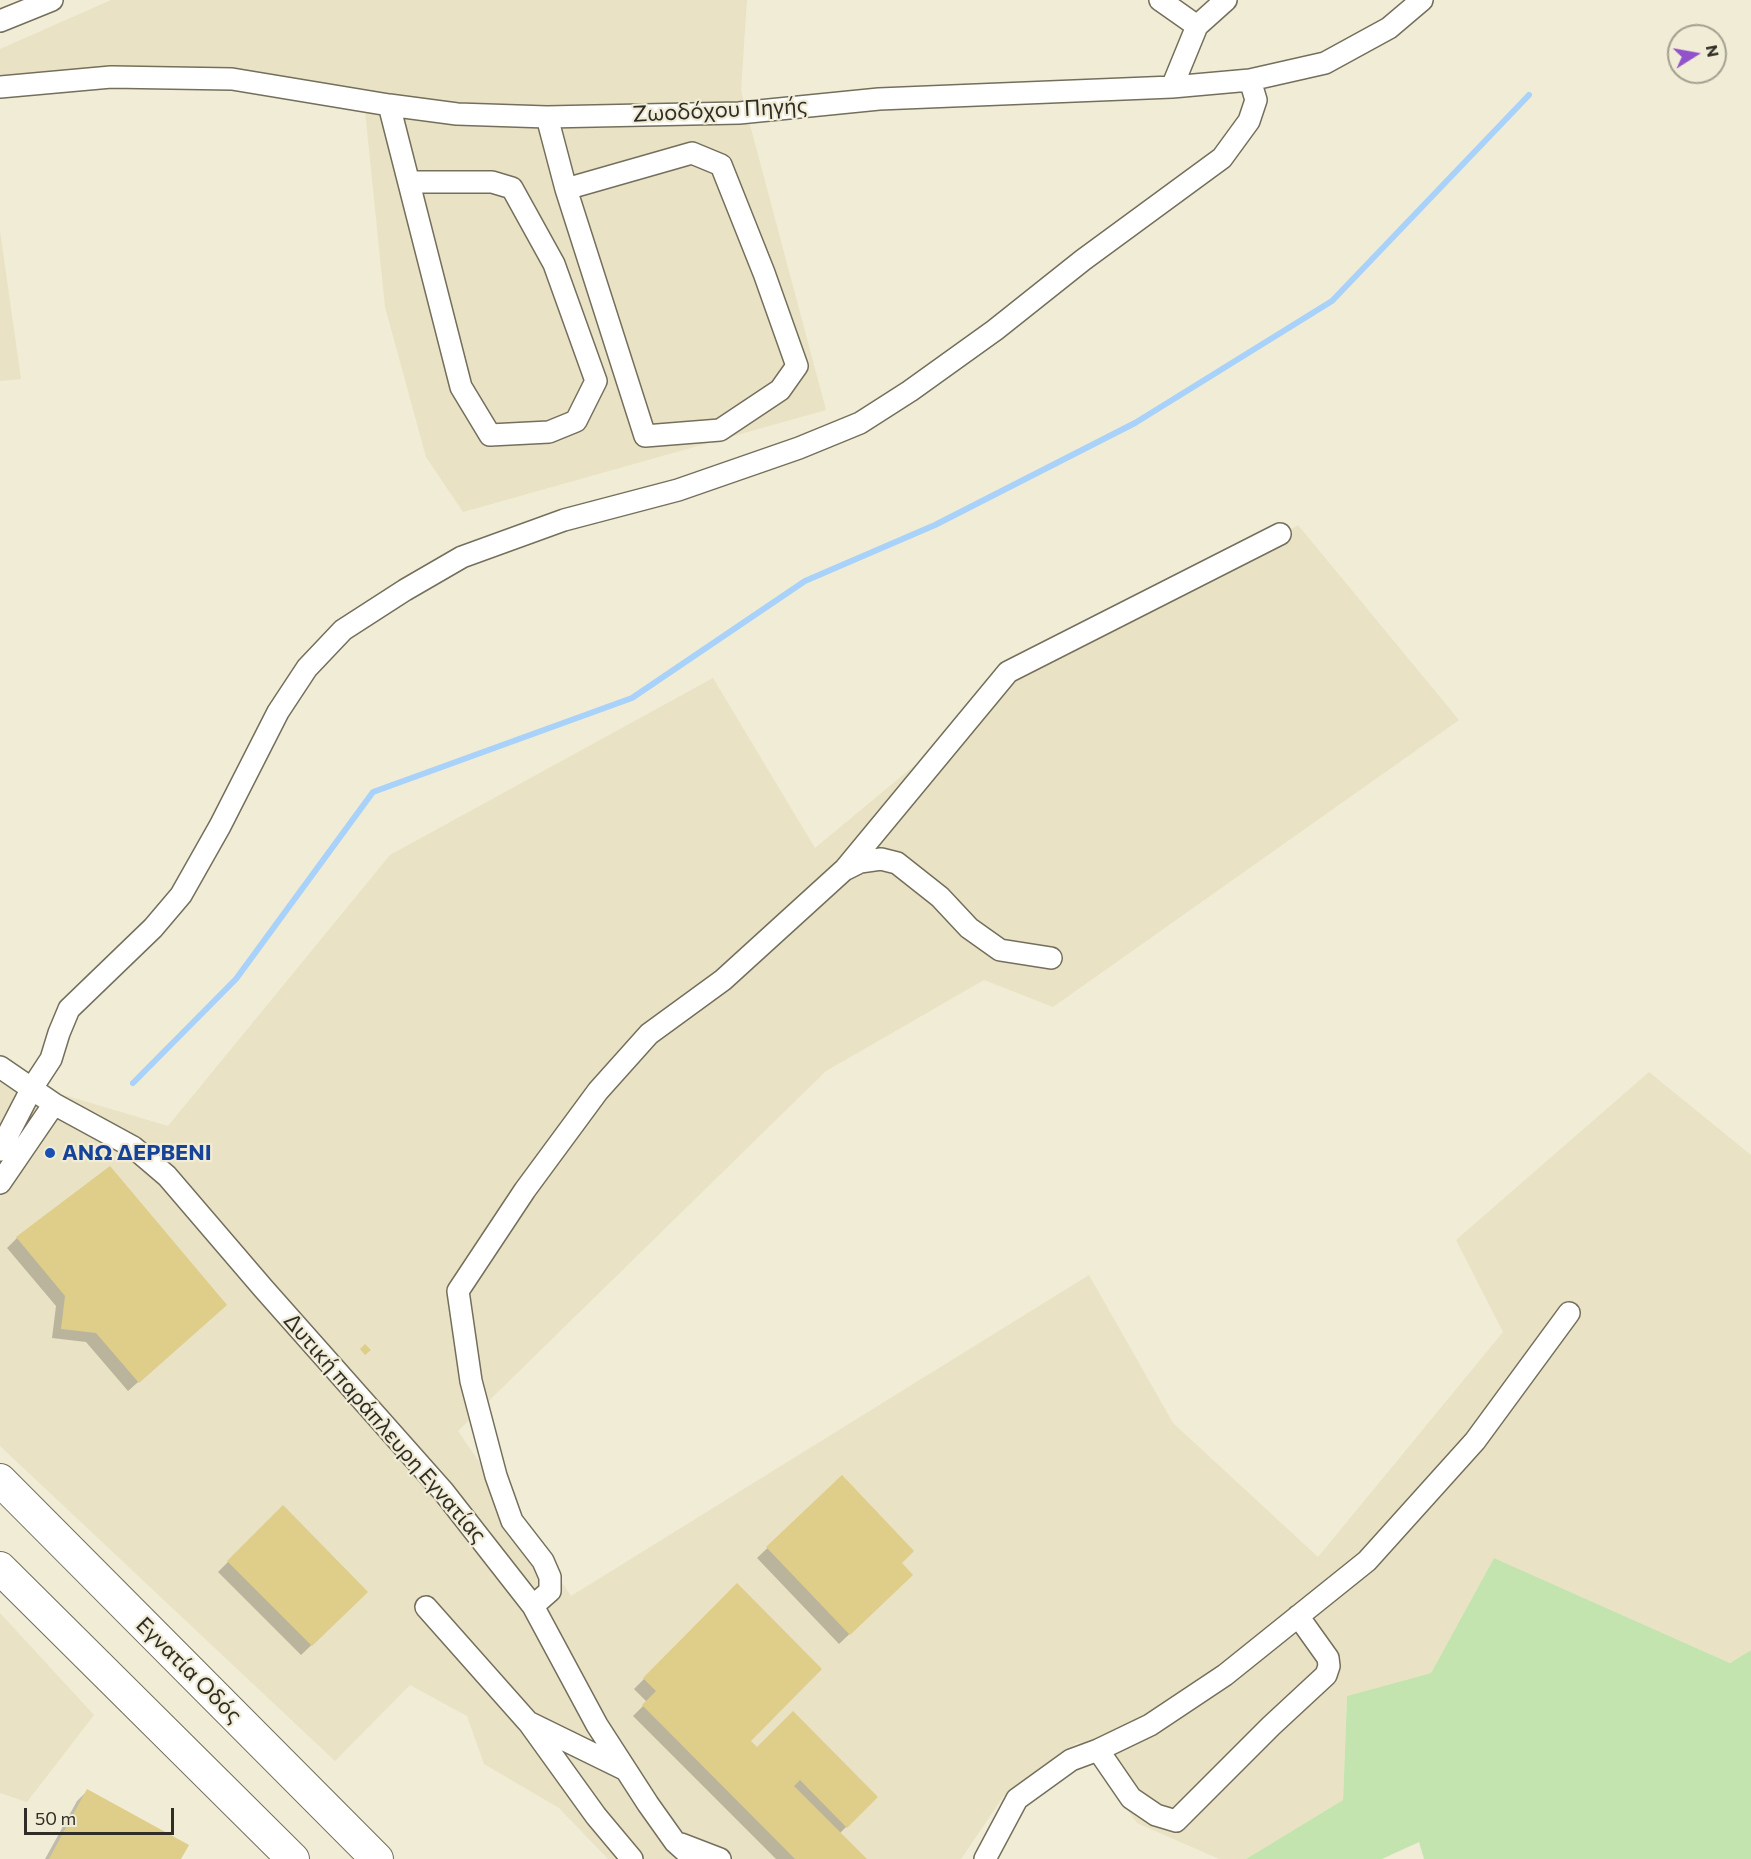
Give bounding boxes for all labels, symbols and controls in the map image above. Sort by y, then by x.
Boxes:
north arrow [1667,24,1727,84]
text: N [1703,43,1724,59]
street label: Ζωοδόχου Πηγής [632,92,808,128]
place label: ΑΝΩ ΔΕΡΒΕΝΙ [62,1140,212,1166]
marker: ΑΝΩ ΔΕΡΒΕΝΙ [43,1146,57,1160]
street label: Δυτική παράπλευρη Εγνατίας [278,1308,492,1548]
street label: Εγνατία Οδός [131,1612,247,1728]
scale bar [27,1796,177,1834]
text: 50 m [35,1807,76,1829]

